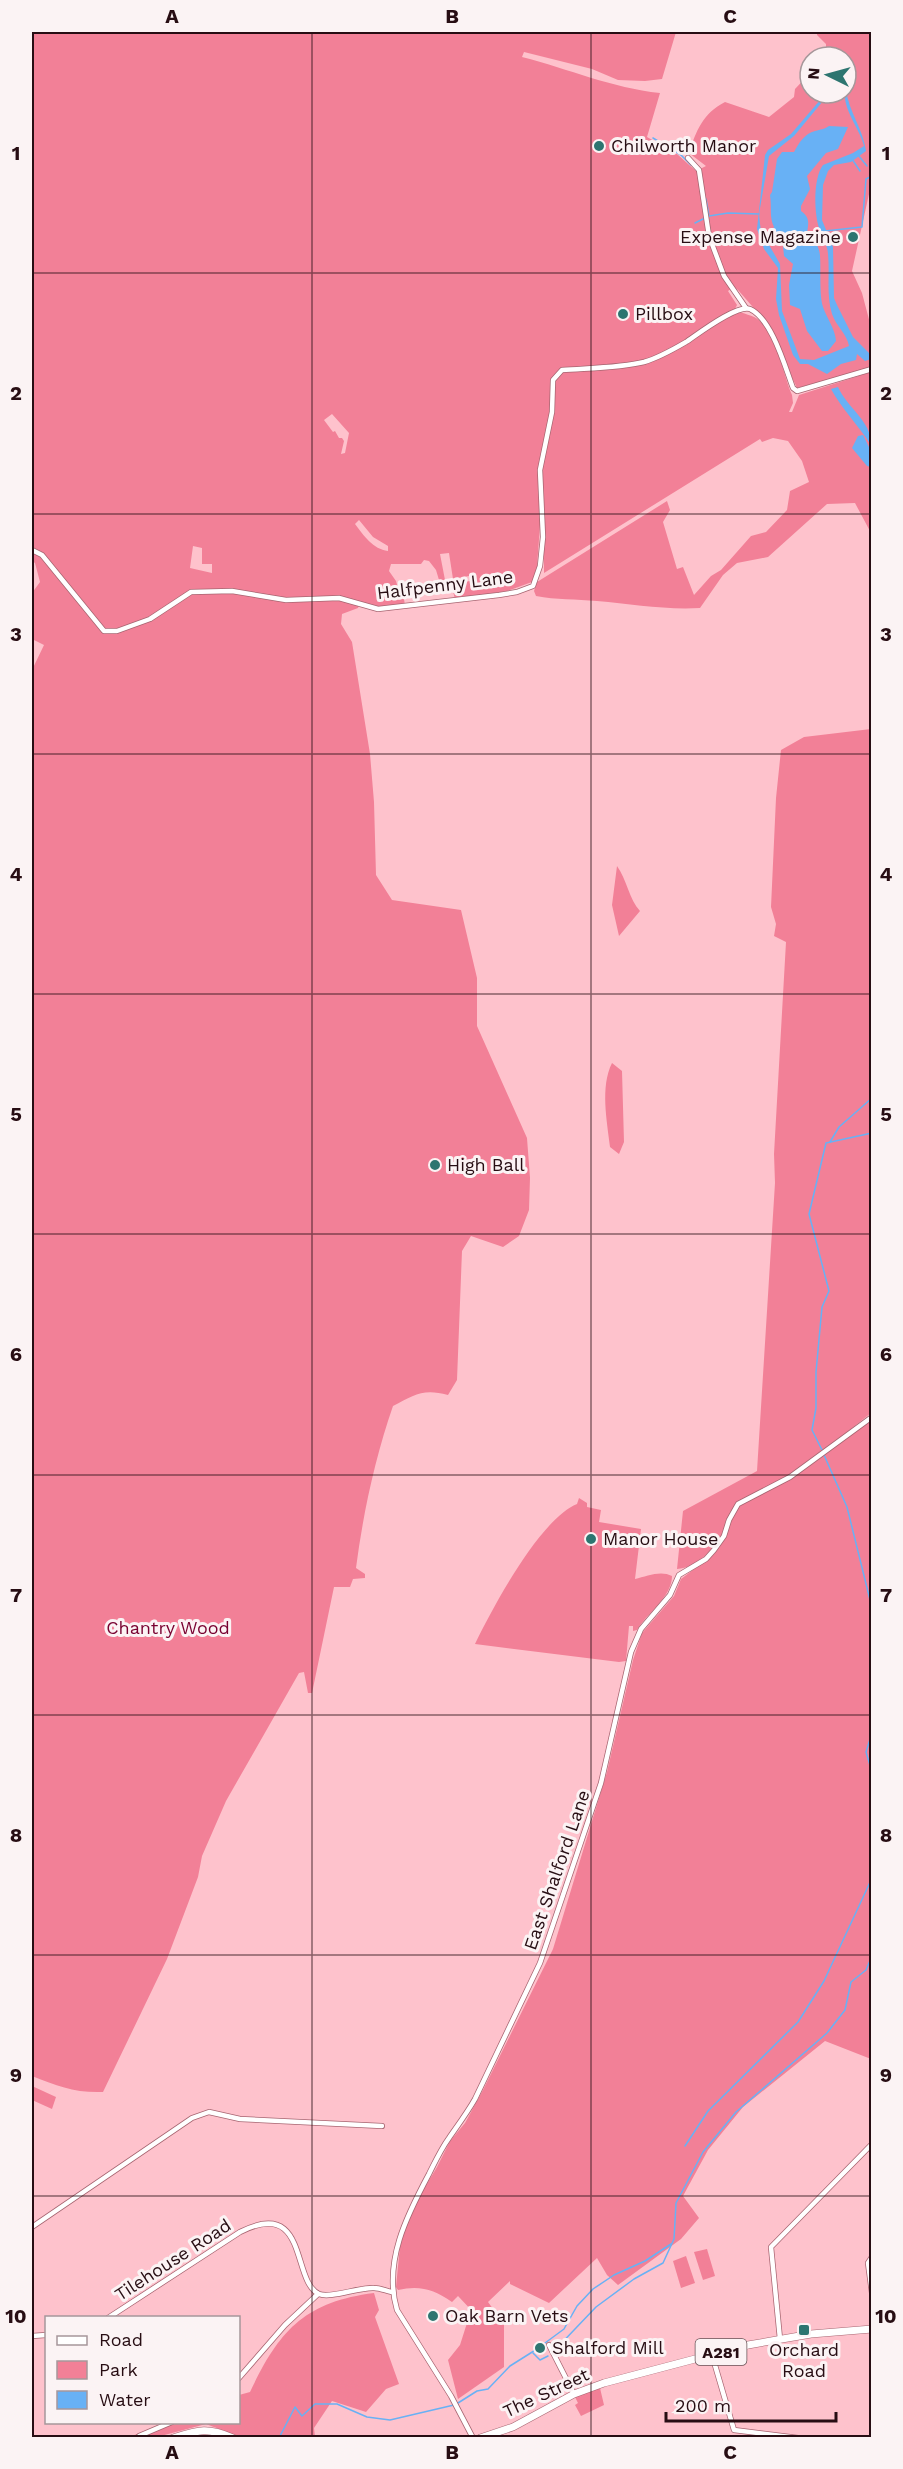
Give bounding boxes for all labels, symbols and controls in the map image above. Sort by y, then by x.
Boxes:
text: A [165,4,179,28]
text: B [445,4,459,28]
text: C [723,4,737,28]
north arrow [798,45,858,105]
text: N [804,67,824,80]
place label: Chilworth Manor [611,135,756,156]
marker: Chilworth Manor [592,139,606,153]
text: 1 [12,141,20,165]
text: 1 [882,141,890,165]
place label: Expense Magazine [680,226,841,247]
marker: Expense Magazine [846,230,860,244]
place label: Pillbox [635,303,693,324]
marker: Pillbox [616,307,630,321]
text: 2 [10,381,22,405]
text: 2 [880,381,892,405]
street label: Halfpenny Lane [376,566,514,603]
text: 3 [10,622,22,646]
text: 3 [880,622,892,646]
text: 4 [10,862,23,886]
text: 4 [880,862,893,886]
text: 5 [10,1102,22,1126]
text: 5 [880,1102,892,1126]
place label: High Ball [447,1154,525,1175]
marker: High Ball [428,1158,442,1172]
text: 6 [10,1342,22,1366]
text: 6 [880,1342,892,1366]
place label: Manor House [603,1528,718,1549]
marker: Manor House [584,1532,598,1546]
text: 7 [10,1583,22,1607]
text: 7 [880,1583,892,1607]
park label: Chantry Wood [106,1617,230,1638]
street label: East Shalford Lane [519,1787,594,1953]
text: 8 [10,1823,22,1847]
text: 8 [880,1823,892,1847]
text: 9 [10,2063,22,2087]
text: 9 [880,2063,892,2087]
street label: Tilehouse Road [111,2214,235,2305]
text: 10 [5,2304,27,2328]
text: 10 [875,2304,897,2328]
place label: Oak Barn Vets [445,2305,569,2326]
marker: Oak Barn Vets [426,2309,440,2323]
legend [45,2316,240,2424]
marker: Orchard Road [797,2323,811,2337]
text: Road [99,2329,143,2350]
place label: Shalford Mill [552,2337,664,2358]
road number: A281 [696,2339,746,2365]
place label: Orchard Road [769,2339,839,2381]
marker: Shalford Mill [533,2341,547,2355]
text: Park [99,2359,138,2380]
street label: The Street [499,2363,592,2422]
scale bar [666,2385,836,2423]
text: Water [99,2389,151,2410]
text: 200 m [675,2395,731,2416]
text: A [165,2440,179,2464]
text: B [445,2440,459,2464]
text: C [723,2440,737,2464]

